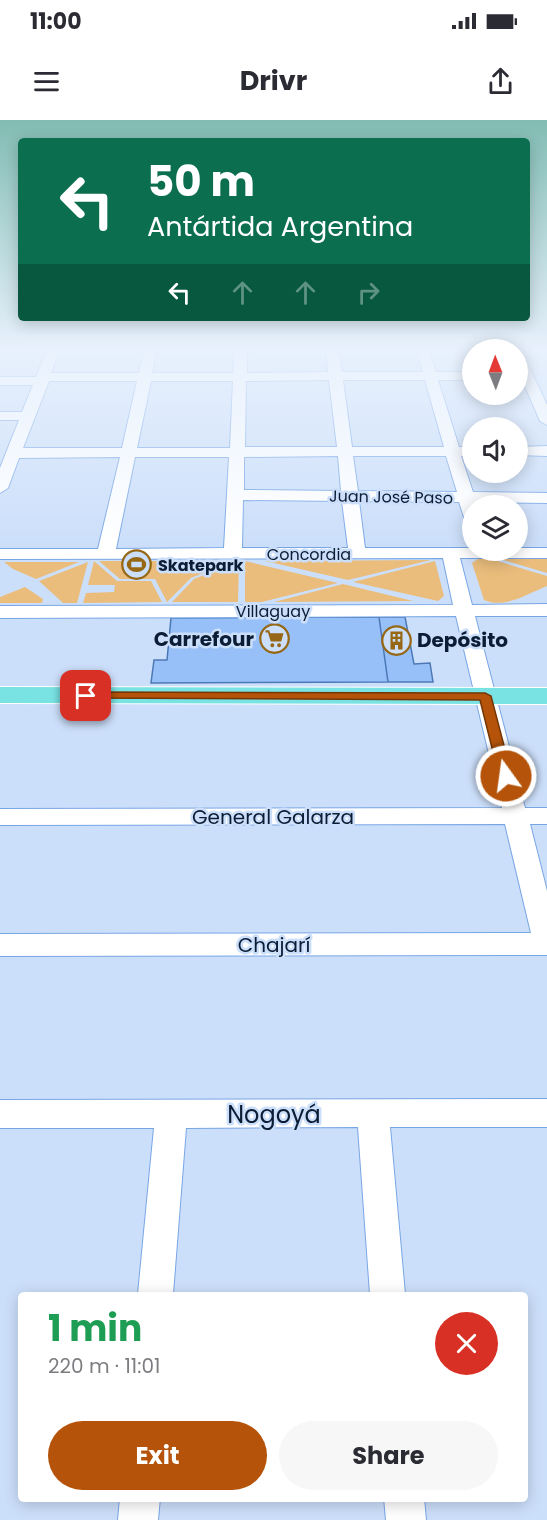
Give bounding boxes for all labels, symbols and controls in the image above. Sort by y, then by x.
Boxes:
text: 11:00 [30,6,81,37]
text: Drivr [240,62,307,99]
icon: menu [30,65,63,98]
icon: share [484,65,517,98]
text: 50 m [147,152,255,211]
icon: left [48,162,126,240]
text: Antártida Argentina [147,208,413,245]
icon: left [163,276,196,309]
icon: ahead [226,276,259,309]
icon: ahead [289,276,322,309]
icon: right [352,276,385,309]
north arrow [462,339,528,405]
map controls [462,339,528,561]
button: sound [462,417,528,483]
street label: Juan José Paso [329,484,453,510]
button: layers [462,495,528,561]
street label: Concordia [267,543,351,566]
sports icon: Skatepark [121,549,153,581]
place label: Skatepark [158,554,244,577]
street label: Villaguay [236,600,310,623]
supermarket icon: Carrefour [259,623,291,655]
building icon: Depósito [380,624,412,656]
place label: Carrefour [154,625,254,653]
place label: Depósito [417,626,508,654]
pin [60,670,111,721]
icon: arrive [69,679,102,712]
position arrow [474,744,538,808]
street label: General Galarza [192,803,354,831]
street label: Chajarí [238,931,310,959]
street label: Nogoyá [227,1098,321,1131]
text: 1 min [48,1303,142,1354]
button: close [435,1312,498,1375]
text: 220 m · 11:01 [48,1352,160,1380]
button: Exit [48,1421,267,1490]
button: Share [279,1421,498,1490]

